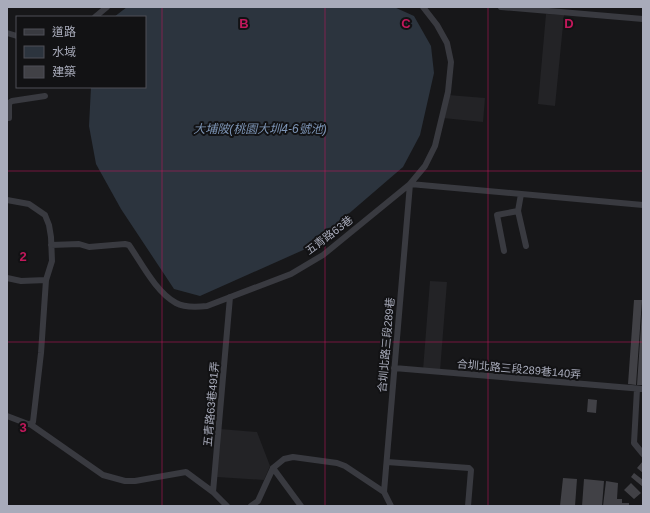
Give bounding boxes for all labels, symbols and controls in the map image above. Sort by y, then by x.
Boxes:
legend [16,16,146,88]
text: B [239,16,249,31]
text: C [401,16,411,31]
text: D [564,16,574,31]
text: 道路 [52,25,76,39]
text: 水域 [52,45,76,59]
text: 建築 [52,65,76,79]
water label: 大埔陂(桃園大圳4-6號池) [193,122,327,136]
street label: 五青路63巷 [303,213,355,257]
text: 2 [19,249,27,264]
street label: 合圳北路三段289巷 [376,297,396,393]
street label: 合圳北路三段289巷140弄 [456,358,582,380]
street label: 五青路63巷491弄 [201,361,221,447]
text: 3 [19,420,27,435]

